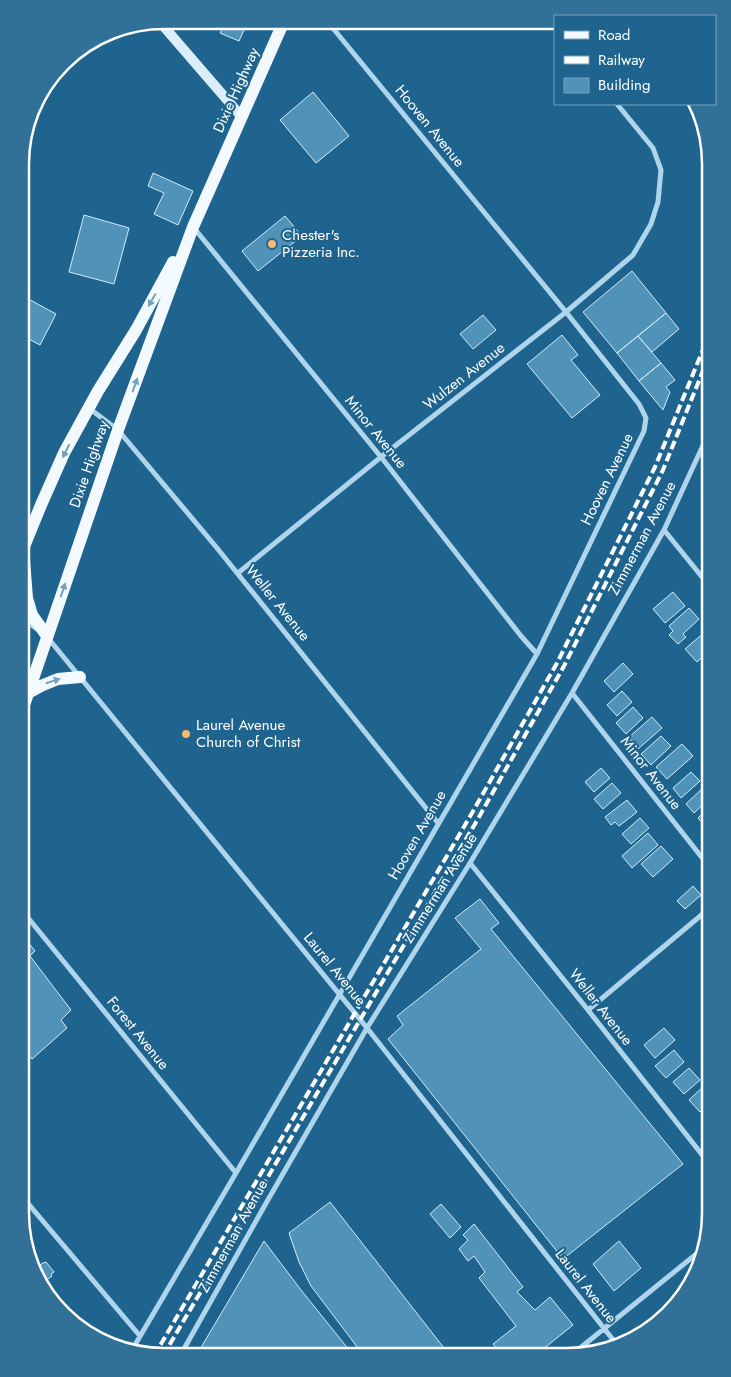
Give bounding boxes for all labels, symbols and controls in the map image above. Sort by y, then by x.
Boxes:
legend [554,15,716,105]
text: Road [598,24,630,46]
street label: Dixie Highway [207,43,265,136]
text: Railway [598,49,645,71]
text: Building [598,74,650,96]
street label: Hooven Avenue [390,80,470,172]
place label: Chester's Pizzeria Inc. [282,224,360,263]
marker: Chester's Pizzeria Inc. [266,238,278,250]
one-way arrow [148,293,156,308]
street label: Wulzen Avenue [418,337,510,415]
one-way arrow [132,377,139,392]
street label: Minor Avenue [340,391,413,474]
street label: Dixie Highway [64,417,114,511]
street label: Hooven Avenue [575,429,639,529]
one-way arrow [62,443,70,458]
street label: Zimmerman Avenue [603,477,681,599]
street label: Weller Avenue [240,560,316,646]
one-way arrow [59,582,67,597]
one-way arrow [45,677,60,685]
place label: Laurel Avenue Church of Christ [196,714,301,753]
marker: Laurel Avenue Church of Christ [180,728,192,740]
street label: Minor Avenue [615,731,687,815]
street label: Hooven Avenue [382,786,452,884]
street label: Zimmerman Avenue [397,828,483,947]
street label: Laurel Avenue [298,927,372,1011]
street label: Weller Avenue [564,964,638,1050]
street label: Forest Avenue [102,992,175,1075]
street label: Zimmerman Avenue [193,1175,273,1297]
street label: Laurel Avenue [550,1244,622,1328]

